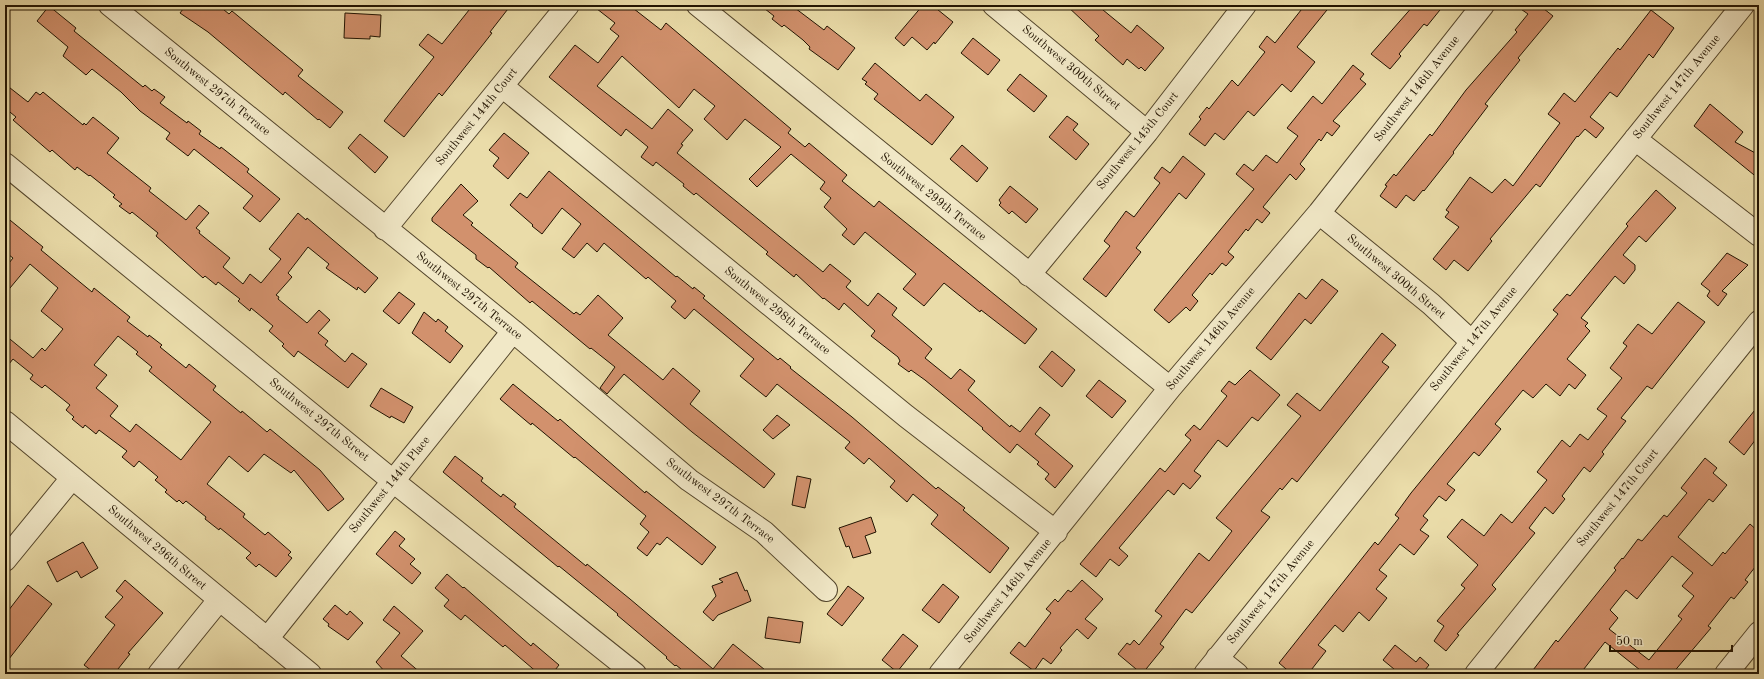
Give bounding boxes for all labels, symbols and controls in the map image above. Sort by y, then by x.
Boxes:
street label: Southwest 300th Street [1020,23,1122,113]
street label: Southwest 147th Avenue [1631,32,1723,142]
street label: Southwest 146th Avenue [1372,33,1462,144]
street label: Southwest 297th Terrace [162,46,273,139]
street label: Southwest 144th Court [434,66,520,168]
street label: Southwest 145th Court [1094,89,1181,192]
street label: Southwest 299th Terrace [878,151,989,244]
street label: Southwest 300th Street [1345,232,1447,322]
street label: Southwest 297th Terrace [414,250,525,343]
street label: Southwest 298th Terrace [722,265,833,358]
street label: Southwest 147th Avenue [1428,284,1520,394]
street label: Southwest 146th Avenue [1164,285,1258,393]
street label: Southwest 297th Street [267,376,371,464]
street label: Southwest 144th Place [347,434,433,536]
street label: Southwest 147th Court [1575,447,1661,549]
street label: Southwest 297th Terrace [664,456,777,546]
street label: Southwest 296th Street [106,503,208,593]
street label: Southwest 146th Avenue [962,536,1054,646]
street label: Southwest 147th Avenue [1225,537,1317,647]
scale bar [1610,627,1732,653]
text: 50 m [1616,635,1643,648]

